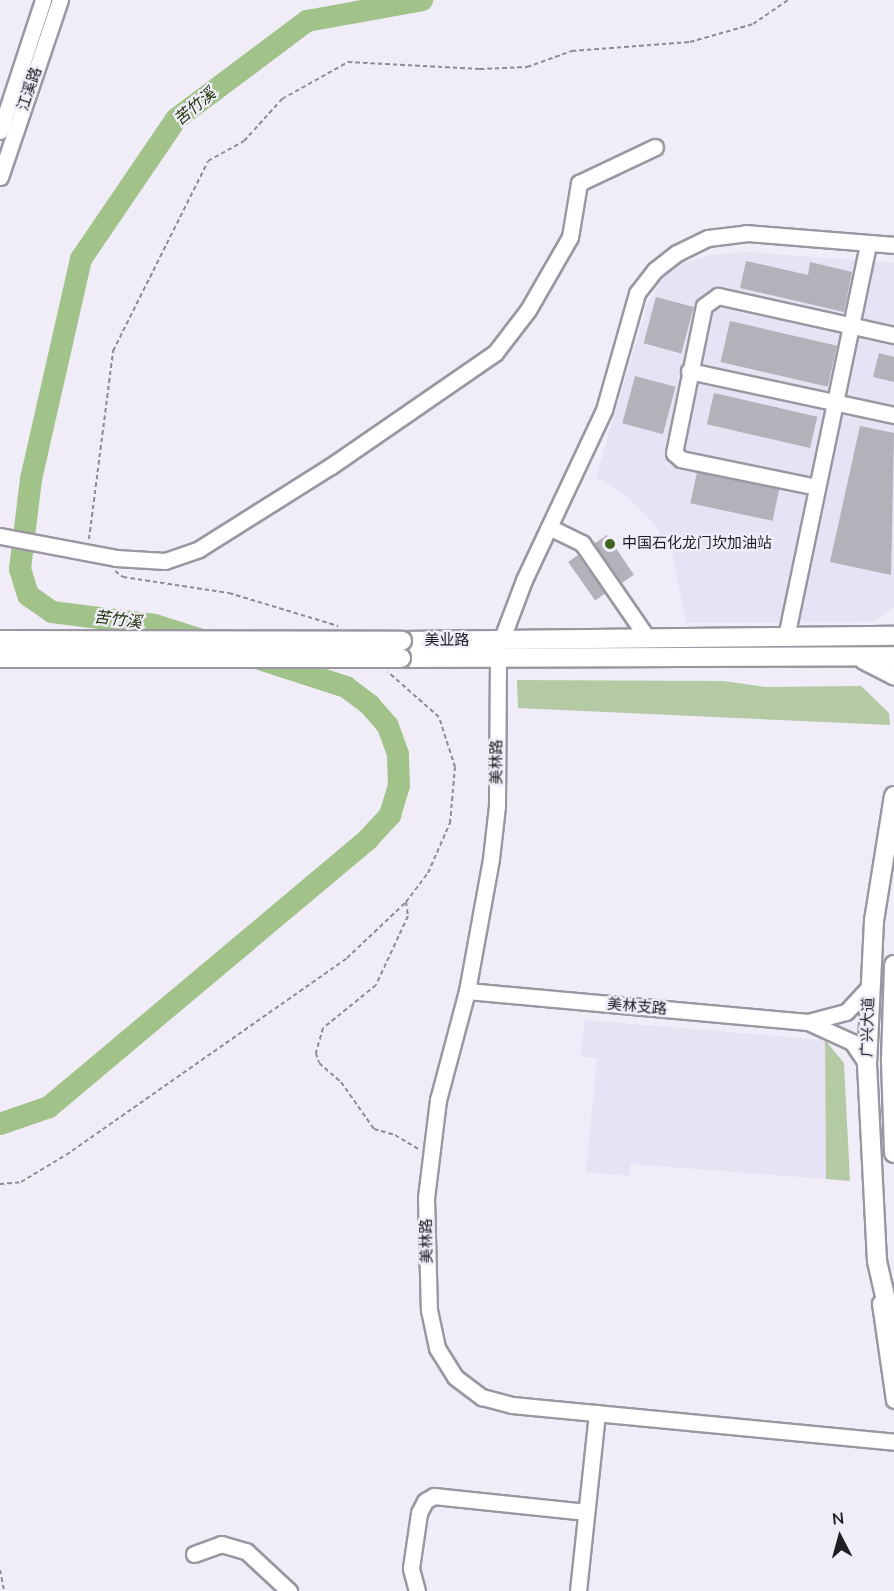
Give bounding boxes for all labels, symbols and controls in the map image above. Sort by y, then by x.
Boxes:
street label: 江溪路 [14,65,46,113]
water label: 苦竹溪 [170,84,220,130]
place label: 中国石化龙门坎加油站 [622,535,772,553]
marker: 中国石化龙门坎加油站 [603,537,617,551]
water label: 苦竹溪 [93,608,143,632]
street label: 美业路 [425,632,469,650]
street label: 美林路 [488,740,506,784]
street label: 美林支路 [606,995,668,1019]
street label: 广兴大道 [858,997,878,1057]
street label: 美林路 [418,1218,436,1264]
north arrow [810,1507,870,1567]
text: N [831,1508,845,1531]

